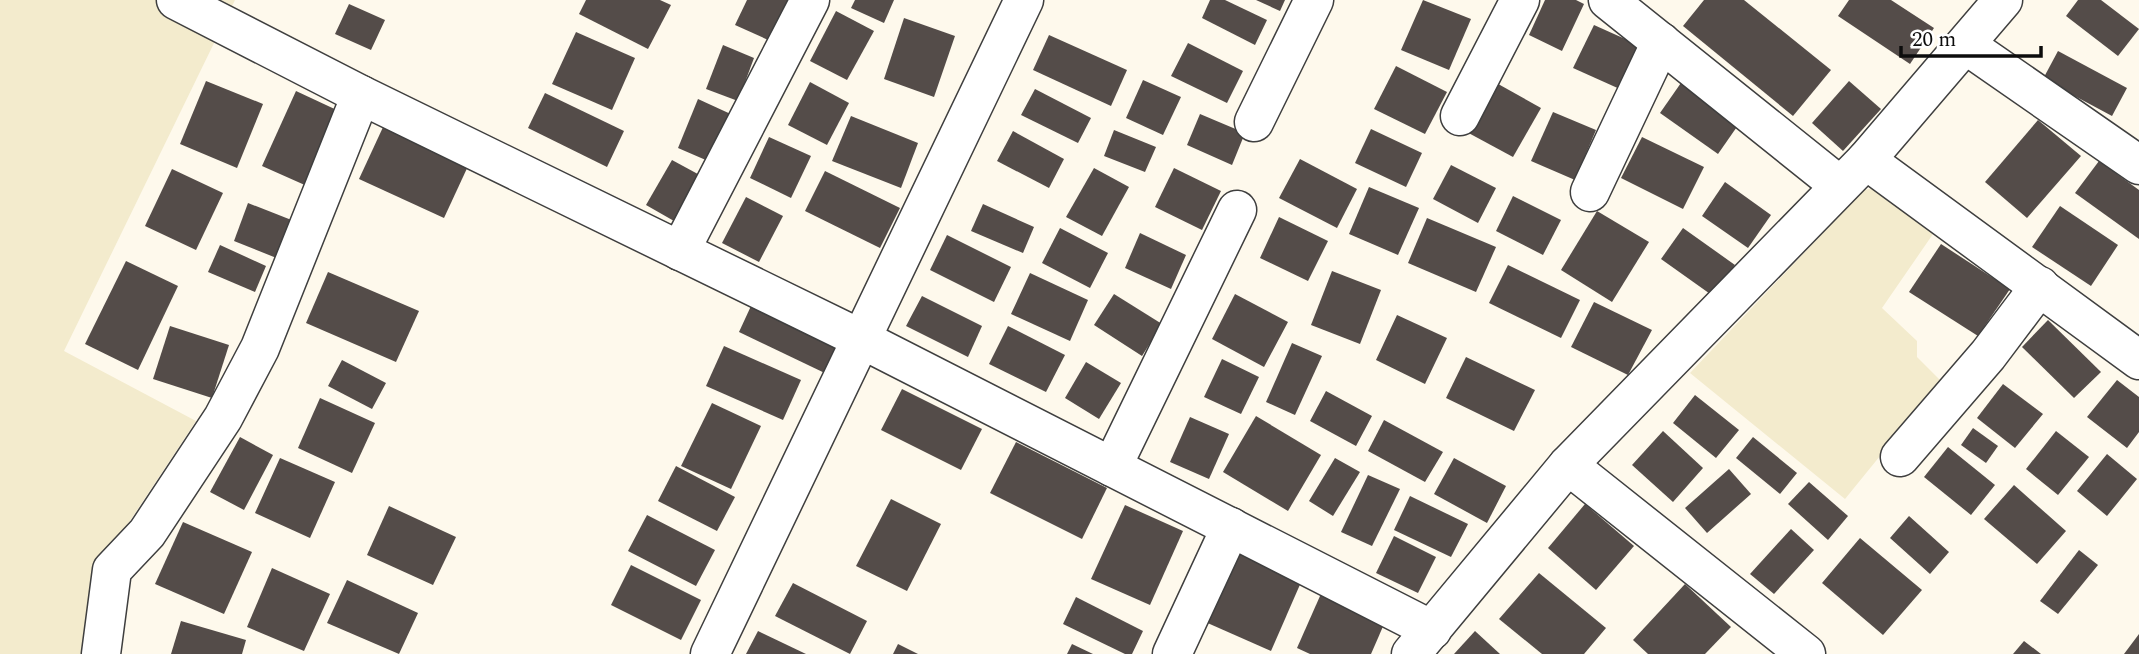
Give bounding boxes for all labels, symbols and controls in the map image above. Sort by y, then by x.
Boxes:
scale bar [1901,14,2041,58]
text: 20 m [1912,24,1956,56]

